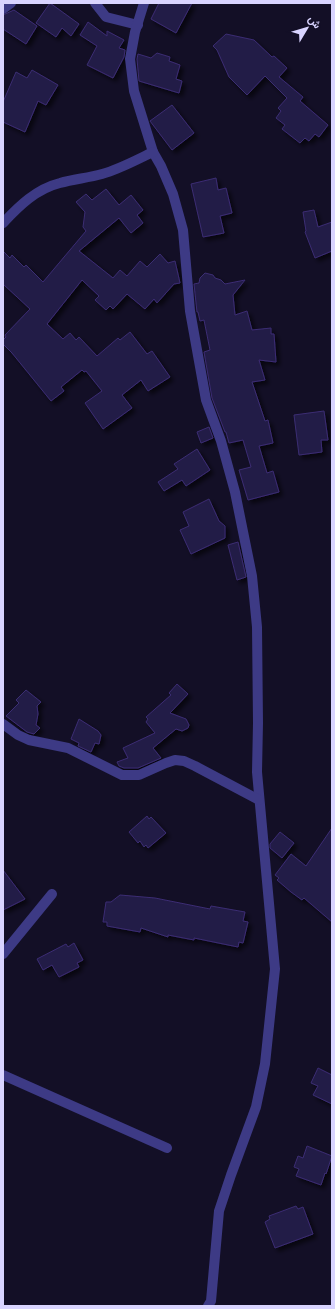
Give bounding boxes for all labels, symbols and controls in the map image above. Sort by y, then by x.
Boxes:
north arrow [287,8,327,48]
text: ش [305,13,324,31]

